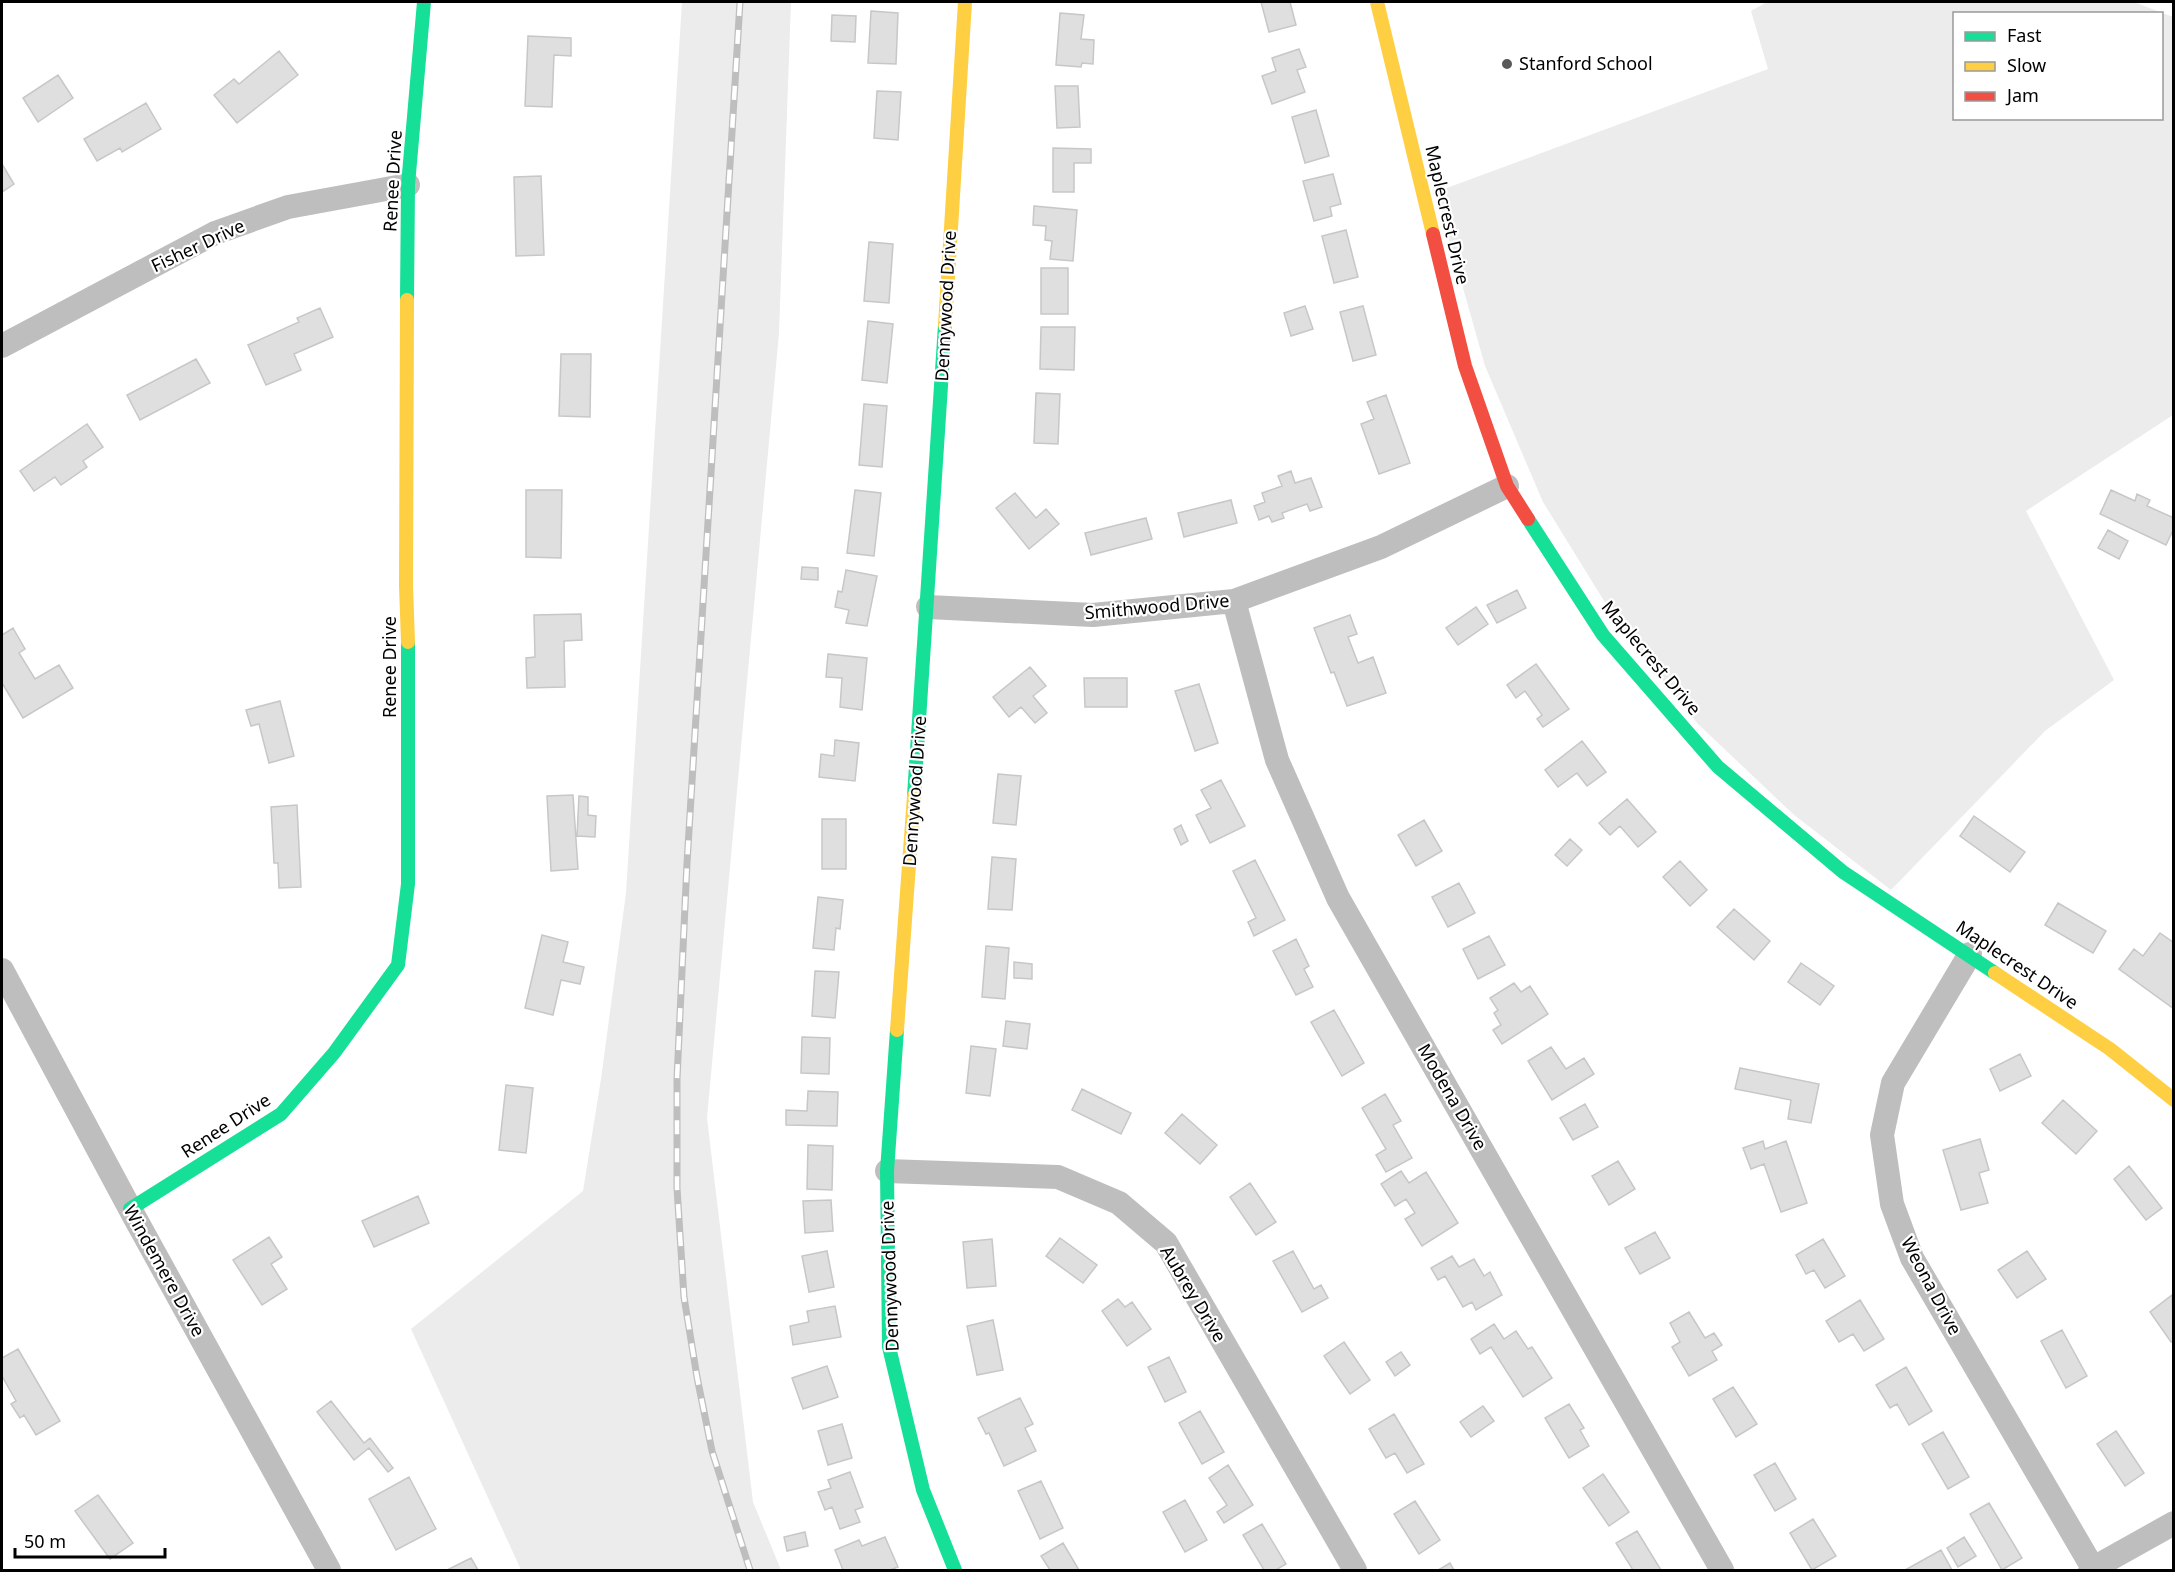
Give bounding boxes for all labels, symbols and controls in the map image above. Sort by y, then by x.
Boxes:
legend [1953,12,2163,120]
text: Fast [2007,23,2042,47]
place label: Stanford School [1519,51,1653,75]
text: Slow [2007,53,2046,77]
marker: Stanford School [1500,57,1514,71]
text: Jam [2005,83,2039,107]
street label: Renee Drive [377,129,407,232]
street label: Maplecrest Drive [1420,143,1476,287]
street label: Fisher Drive [147,213,248,277]
street label: Dennywood Drive [929,230,961,382]
street label: Smithwood Drive [1084,588,1230,624]
street label: Maplecrest Drive [1597,595,1707,720]
street label: Renee Drive [377,616,401,718]
street label: Dennywood Drive [897,715,931,867]
street label: Maplecrest Drive [1952,914,2083,1014]
street label: Modena Drive [1413,1039,1493,1154]
street label: Renee Drive [176,1087,275,1163]
street label: Windemere Drive [119,1200,211,1341]
street label: Dennywood Drive [874,1200,904,1352]
street label: Weona Drive [1896,1232,1968,1339]
street label: Aubrey Drive [1156,1241,1232,1346]
scale bar [15,1521,165,1559]
text: 50 m [24,1529,66,1553]

